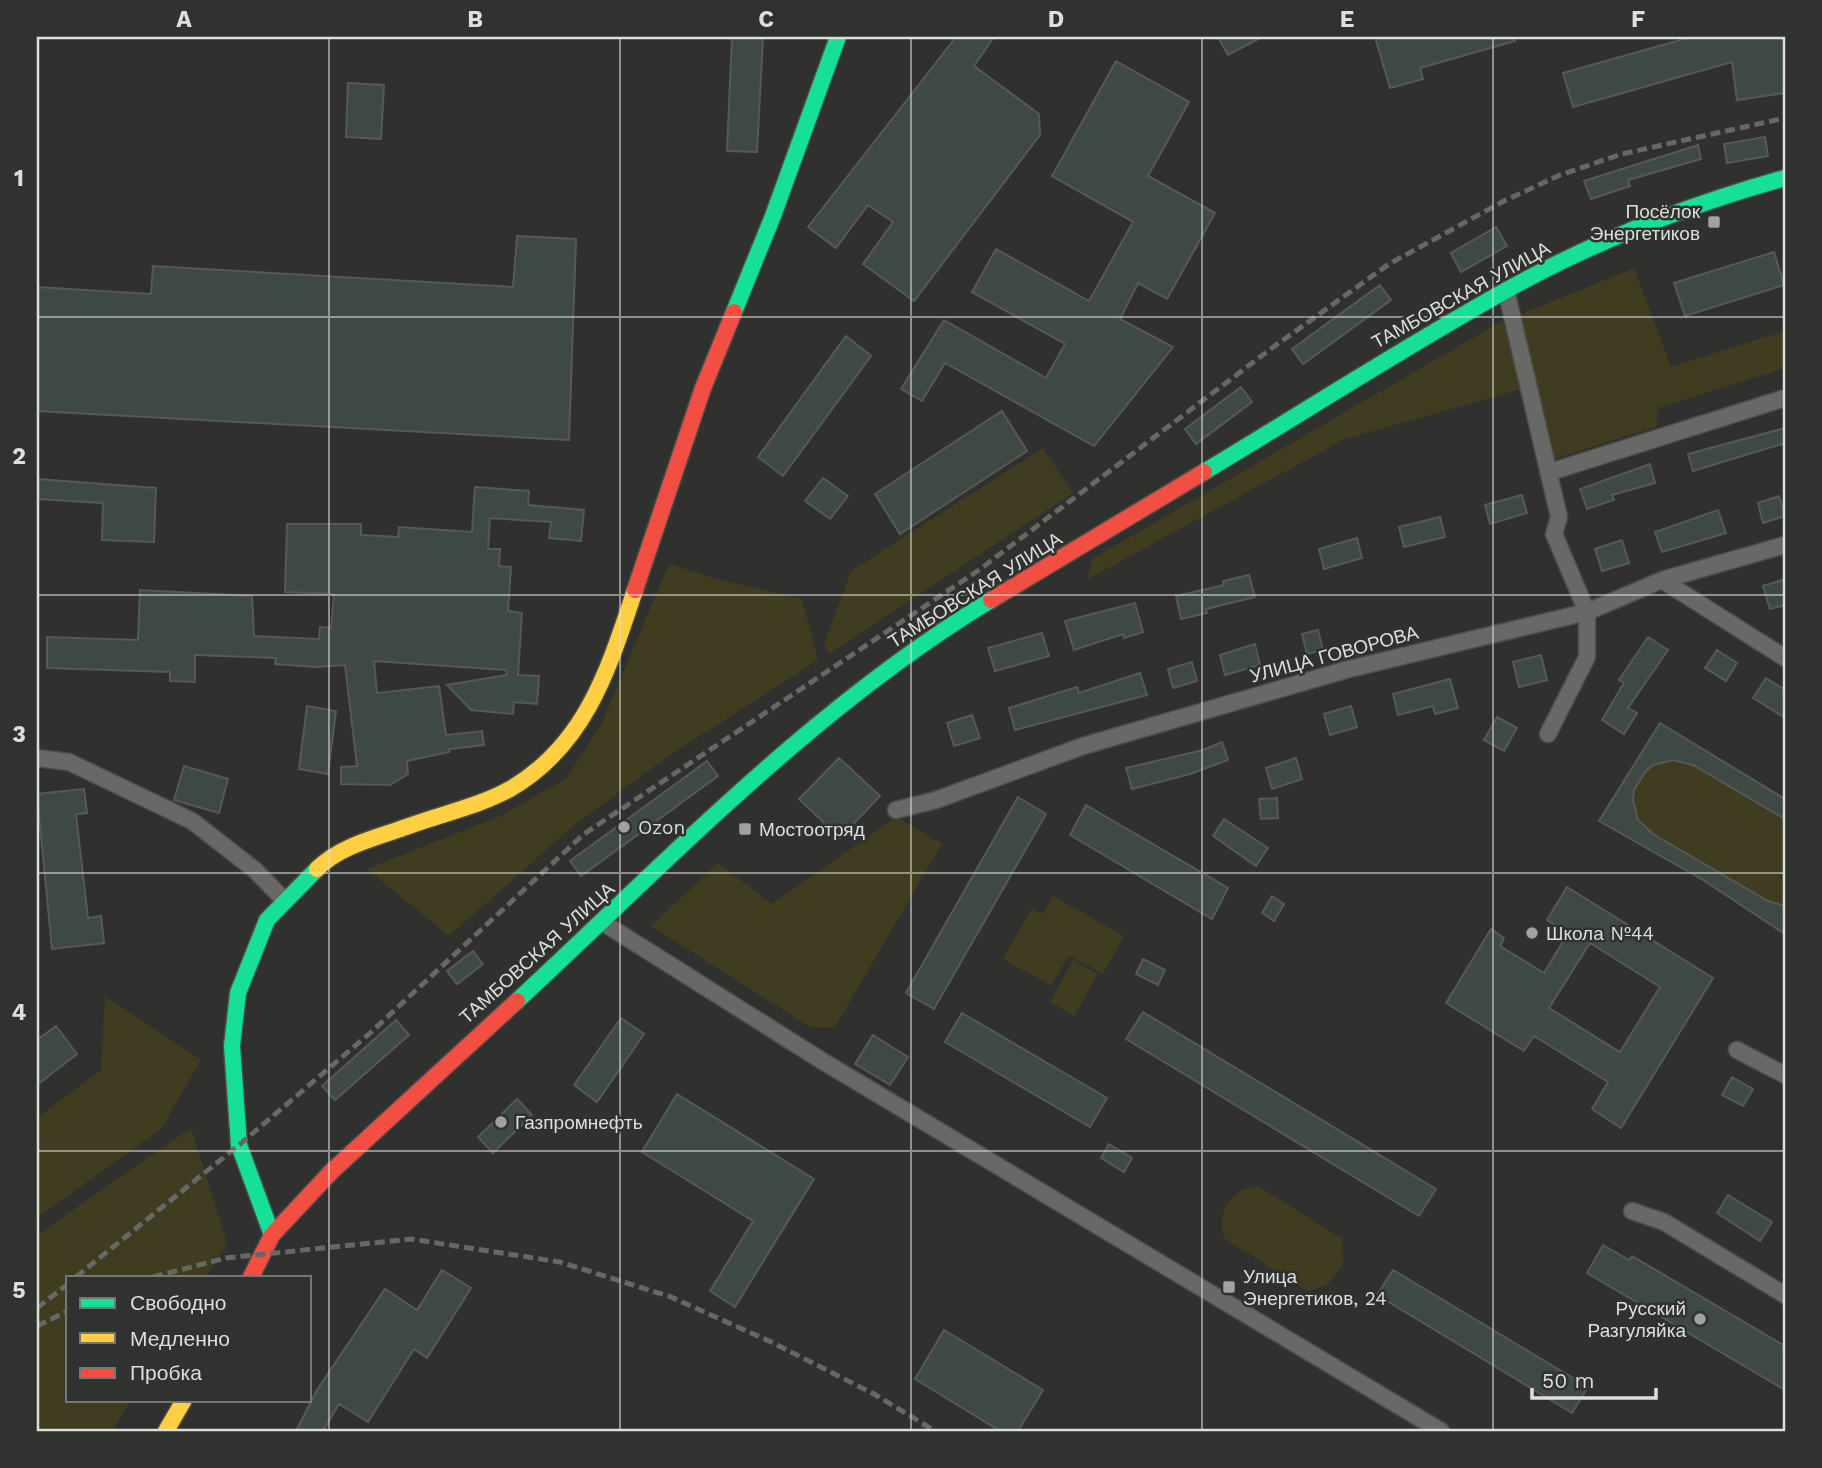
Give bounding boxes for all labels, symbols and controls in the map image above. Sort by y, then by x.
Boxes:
text: A [176,6,192,33]
text: B [467,6,483,33]
text: C [758,6,774,33]
text: D [1048,6,1064,33]
text: E [1340,6,1354,33]
text: F [1631,6,1645,33]
text: 1 [14,165,24,192]
place label: Посёлок Энергетиков [1590,200,1701,245]
marker: Посёлок Энергетиков [1706,214,1722,230]
street label: ТАМБОВСКАЯ УЛИЦА [1368,236,1555,354]
text: 2 [12,443,26,470]
street label: ТАМБОВСКАЯ УЛИЦА [884,527,1066,653]
street label: УЛИЦА ГОВОРОВА [1247,620,1421,688]
text: 3 [12,721,26,748]
place label: Ozon [638,816,685,839]
place label: Мостоотряд [759,818,865,841]
marker: Ozon [616,819,632,835]
marker: Мостоотряд [737,821,753,837]
street label: ТАМБОВСКАЯ УЛИЦА [455,877,619,1029]
place label: Школа №44 [1546,922,1654,945]
marker: Школа №44 [1524,925,1540,941]
text: 4 [12,999,27,1026]
place label: Газпромнефть [515,1111,643,1134]
marker: Газпромнефть [493,1114,509,1130]
place label: Улица Энергетиков, 24 [1243,1265,1387,1310]
legend [66,1276,312,1402]
text: 5 [12,1277,26,1304]
marker: Улица Энергетиков, 24 [1221,1279,1237,1295]
text: Свободно [130,1290,227,1315]
place label: Русский Разгуляйка [1588,1297,1686,1342]
marker: Русский Разгуляйка [1692,1311,1708,1327]
text: Медленно [130,1326,230,1351]
scale bar [1532,1356,1656,1400]
text: Пробка [130,1360,202,1385]
text: 50 m [1542,1368,1594,1393]

